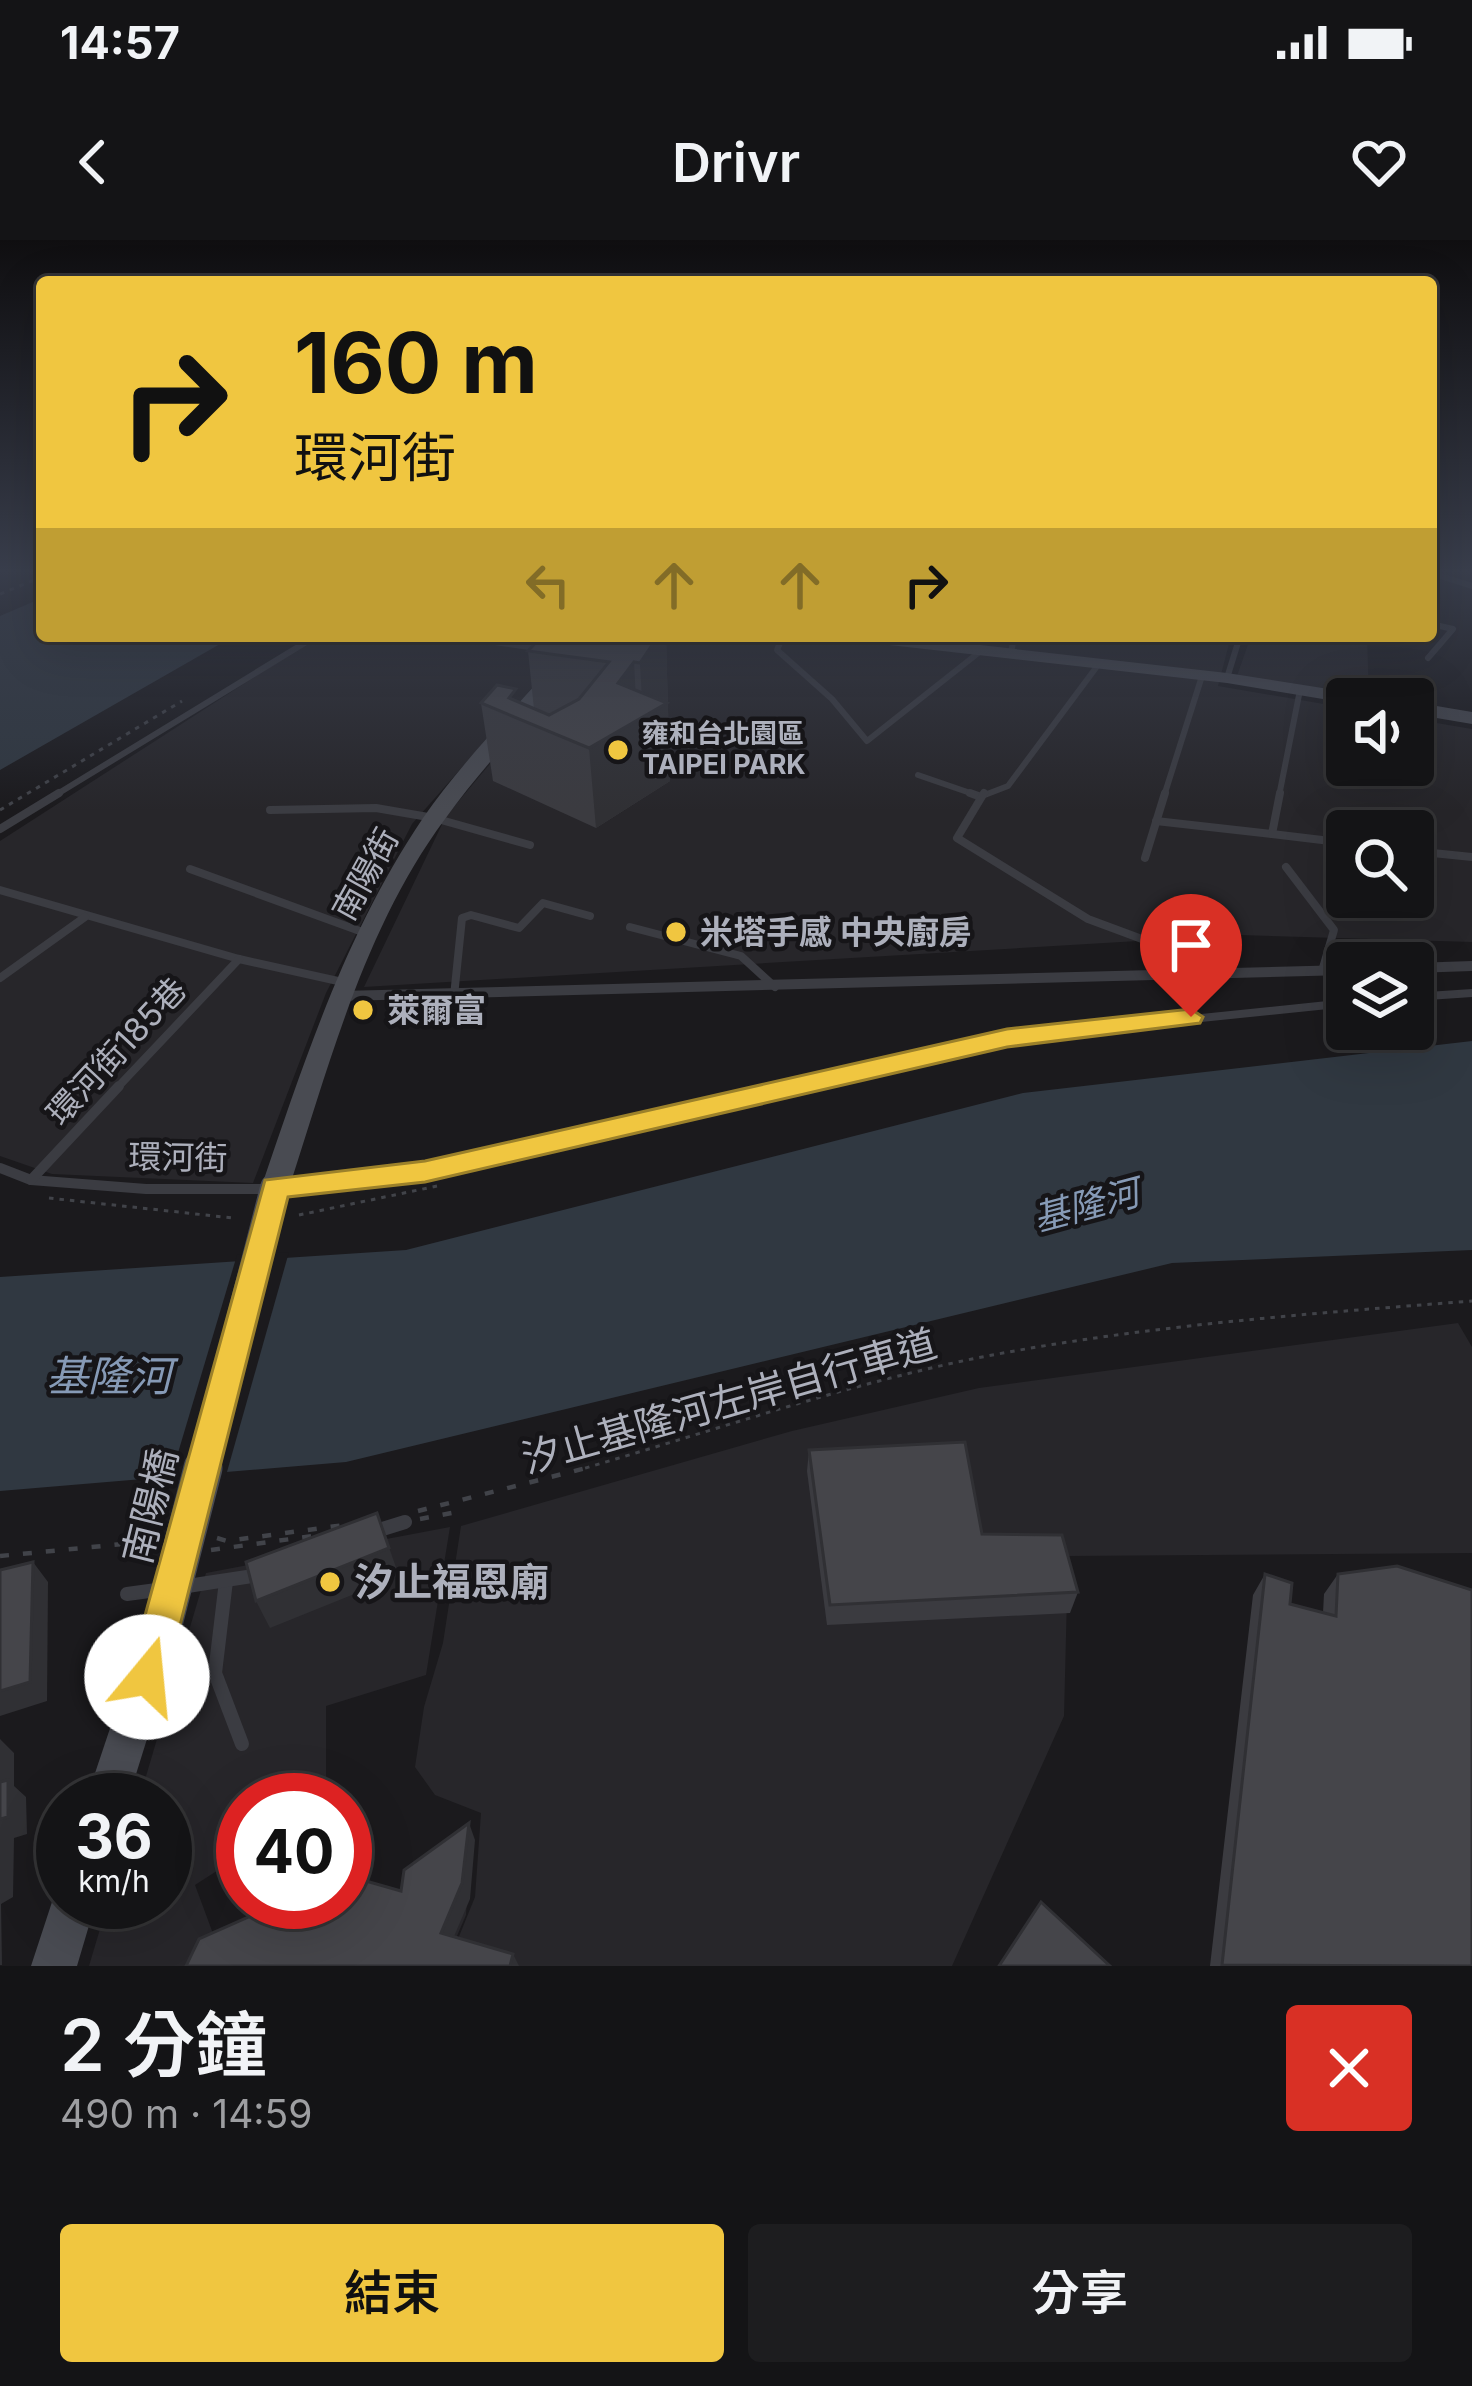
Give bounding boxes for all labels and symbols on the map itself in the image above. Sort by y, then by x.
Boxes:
place label: 雍和台北園區 TAIPEI PARK [642,717,806,781]
marker: 雍和台北園區 TAIPEI PARK [605,737,631,763]
street label: 南陽街 [324,821,406,927]
pin [1140,894,1242,1017]
place label: 米塔手感 中央廚房 [700,912,972,952]
marker: 米塔手感 中央廚房 [663,919,689,945]
street label: 環河街185巷 [38,969,194,1133]
place label: 萊爾富 [387,990,486,1030]
marker: 萊爾富 [350,997,376,1023]
street label: 環河街 [128,1136,228,1178]
water label: 基隆河 [1028,1168,1150,1240]
street label: 汐止基隆河左岸自行車道 [516,1319,942,1482]
water label: 基隆河 [46,1350,179,1401]
street label: 南陽橋 [113,1443,186,1568]
place label: 汐止福恩廟 [354,1558,549,1605]
marker: 汐止福恩廟 [317,1569,343,1595]
position arrow [84,1614,210,1740]
speed limit sign: 40 [216,1773,372,1929]

